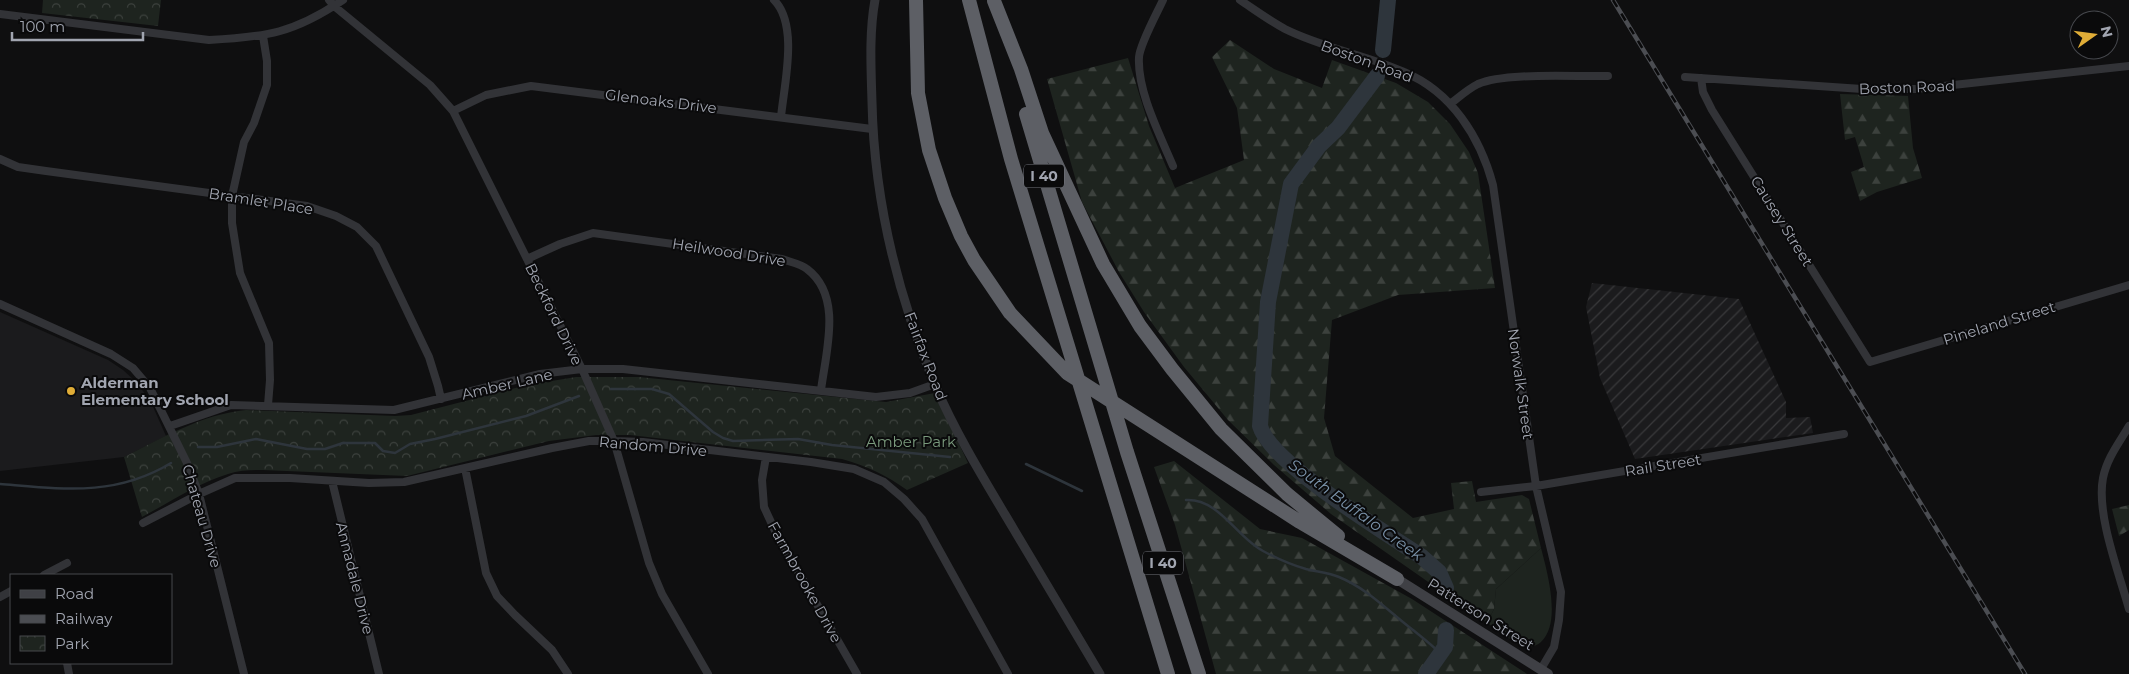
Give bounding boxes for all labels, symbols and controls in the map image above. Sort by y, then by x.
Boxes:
scale bar [12,10,144,42]
north arrow [2069,10,2119,60]
text: 100 m [20,17,65,36]
text: N [2097,24,2117,40]
street label: Boston Road [1318,36,1416,86]
street label: Boston Road [1858,76,1956,98]
street label: Glenoaks Drive [604,85,718,117]
road number: I 40 [1024,165,1064,188]
street label: Causey Street [1747,172,1817,270]
street label: Bramlet Place [207,183,315,219]
street label: Heilwood Drive [671,234,787,270]
street label: Beckford Drive [521,260,587,368]
street label: Pineland Street [1941,297,2057,349]
street label: Fairfax Road [900,309,952,403]
street label: Norwalk Street [1504,327,1538,441]
street label: Amber Lane [460,364,554,404]
place label: Alderman Elementary School [80,373,229,409]
marker: Alderman Elementary School [65,385,77,397]
street label: Random Drive [598,432,708,460]
park label: Amber Park [866,432,956,451]
street label: Rail Street [1623,450,1703,480]
water label: South Buffalo Creek [1285,455,1428,566]
street label: Chateau Drive [178,462,226,570]
street label: Farmbrooke Drive [764,518,846,646]
street label: Annadale Drive [332,520,378,636]
road number: I 40 [1143,552,1183,574]
legend [10,574,172,664]
street label: Patterson Street [1424,574,1538,654]
text: Road [55,584,94,603]
text: Railway [55,609,113,628]
text: Park [55,634,89,653]

